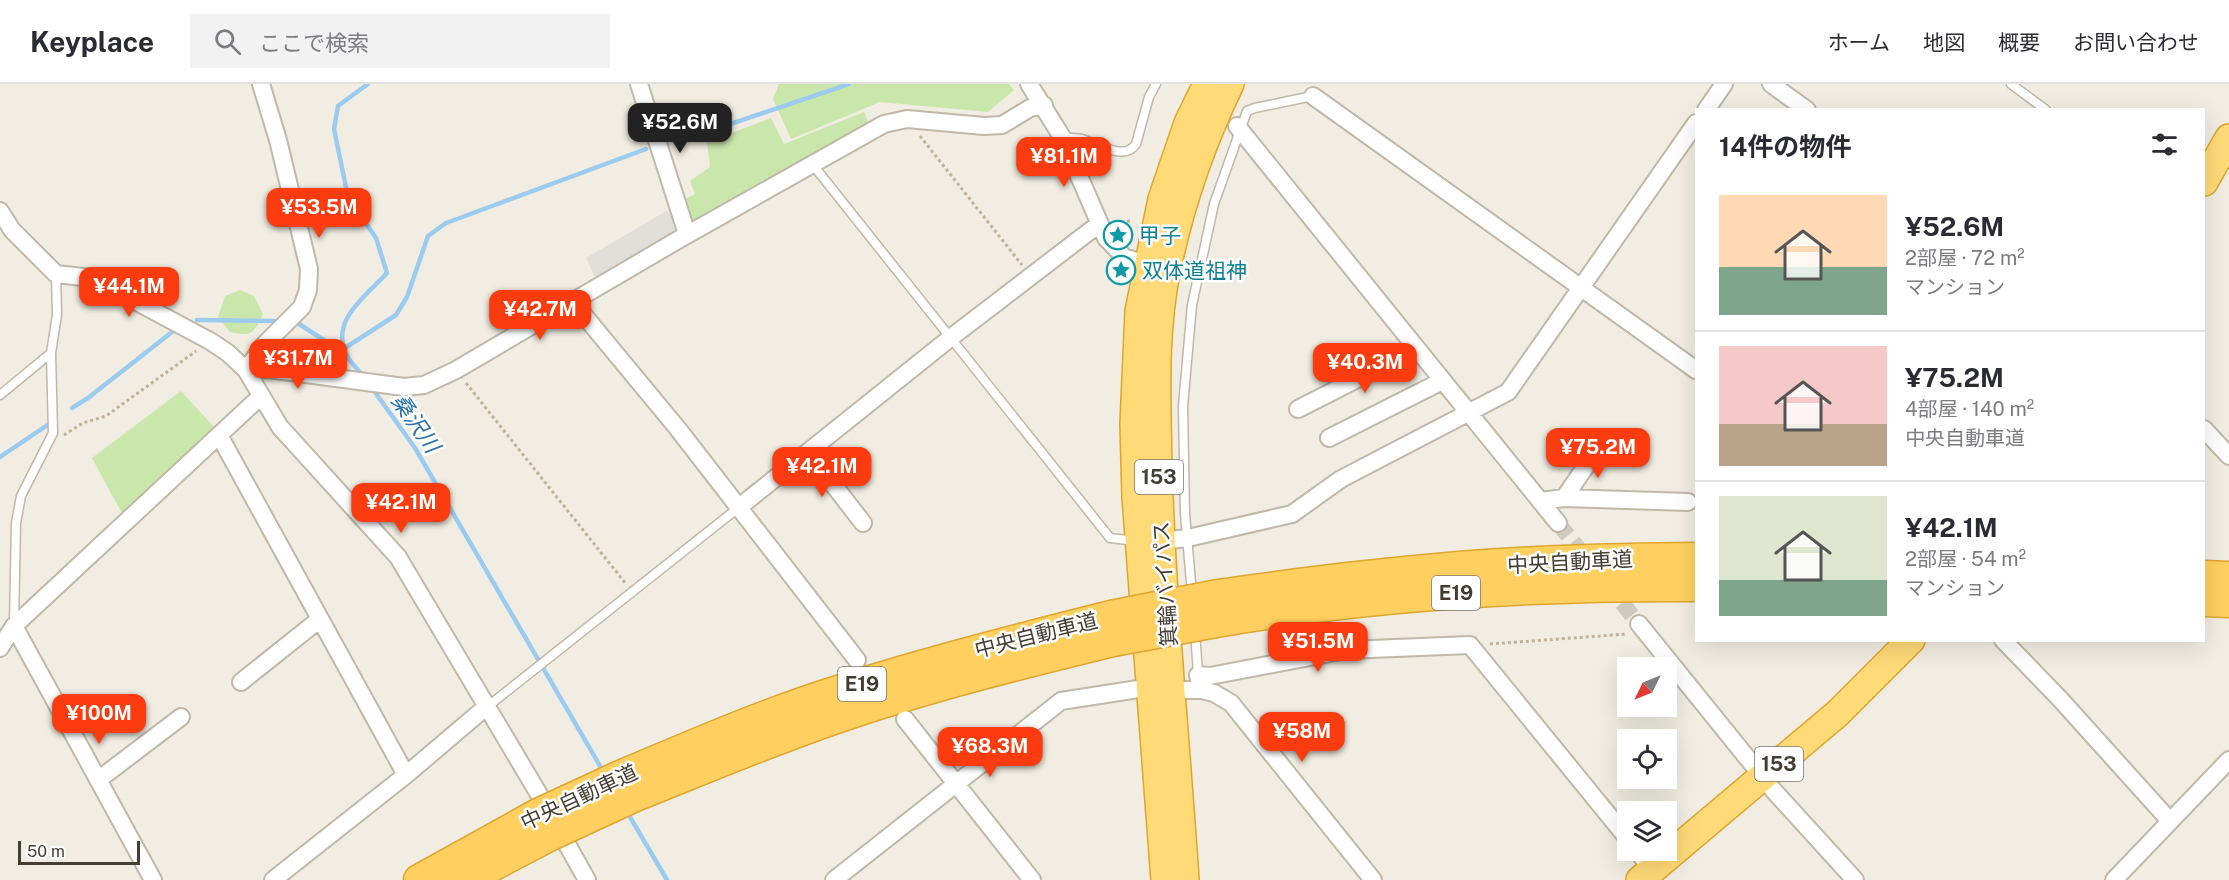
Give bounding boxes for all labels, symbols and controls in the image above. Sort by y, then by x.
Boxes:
search box [190,14,610,68]
text: Keyplace [30,25,154,58]
icon: search [211,25,244,58]
text: ここで検索 [259,30,369,56]
text: ホーム [1828,30,1890,55]
text: 地図 [1923,30,1965,55]
text: 概要 [1998,30,2040,55]
text: お問い合わせ [2073,30,2199,55]
pin: ¥52.6M [631,103,729,154]
text: ¥52.6M [642,110,718,134]
icon: filters [2148,128,2181,161]
text: 14件の物件 [1719,131,1851,162]
pin: ¥81.1M [1015,137,1113,188]
text: ¥81.1M [1030,144,1098,168]
pin: ¥53.5M [270,188,368,239]
text: ¥53.5M [280,195,358,219]
text: ¥52.6M [1905,211,2004,242]
place icon: 甲子 [1102,219,1134,251]
icon: home [1767,219,1839,291]
place label: 甲子 [1139,223,1181,248]
text: 2部屋 · 72 m² [1905,246,2025,270]
place icon: 双体道祖神 [1105,254,1137,286]
place label: 双体道祖神 [1142,258,1247,283]
pin: ¥44.1M [80,267,178,318]
text: ¥44.1M [93,274,165,298]
text: マンション [1905,275,2005,299]
pin: ¥42.7M [491,290,589,341]
text: ¥42.7M [503,297,577,321]
pin: ¥31.7M [249,339,347,390]
pin: ¥40.3M [1316,343,1414,394]
text: ¥31.7M [263,346,333,370]
text: ¥40.3M [1327,350,1403,374]
text: ¥75.2M [1905,362,2004,393]
icon: home [1767,370,1839,442]
water label: 桑沢川 [386,389,447,459]
text: 4部屋 · 140 m² [1905,397,2034,421]
text: 中央自動車道 [1905,426,2025,450]
pin: ¥75.2M [1549,428,1647,479]
text: ¥75.2M [1560,435,1636,459]
pin: ¥42.1M [773,447,871,498]
text: ¥42.1M [786,454,858,478]
road number: 153 [1135,460,1183,494]
pin: ¥42.1M [352,483,450,534]
text: ¥42.1M [365,490,437,514]
text: ¥42.1M [1905,512,1998,543]
street label: 箕輪バイパス [1148,520,1182,648]
icon: home [1767,520,1839,592]
street label: 中央自動車道 [1506,546,1634,578]
text: 2部屋 · 54 m² [1905,547,2026,571]
road number: E19 [1432,576,1480,610]
text: マンション [1905,576,2005,600]
street label: 中央自動車道 [972,608,1100,662]
pin: ¥51.5M [1269,622,1367,673]
text: ¥51.5M [1282,629,1354,653]
north arrow [1617,657,1677,717]
map controls [1617,657,1677,861]
road number: E19 [838,667,886,701]
pin: ¥100M [57,694,141,745]
text: ¥100M [66,701,132,725]
pin: ¥58M [1266,712,1338,763]
text: ¥58M [1273,719,1331,743]
pin: ¥68.3M [941,727,1039,778]
button: locate [1617,729,1677,789]
text: ¥68.3M [952,734,1028,758]
road number: 153 [1755,747,1803,781]
street label: 中央自動車道 [517,759,641,835]
button: layers [1617,801,1677,861]
scale bar [18,838,140,866]
text: 50 m [27,842,65,861]

